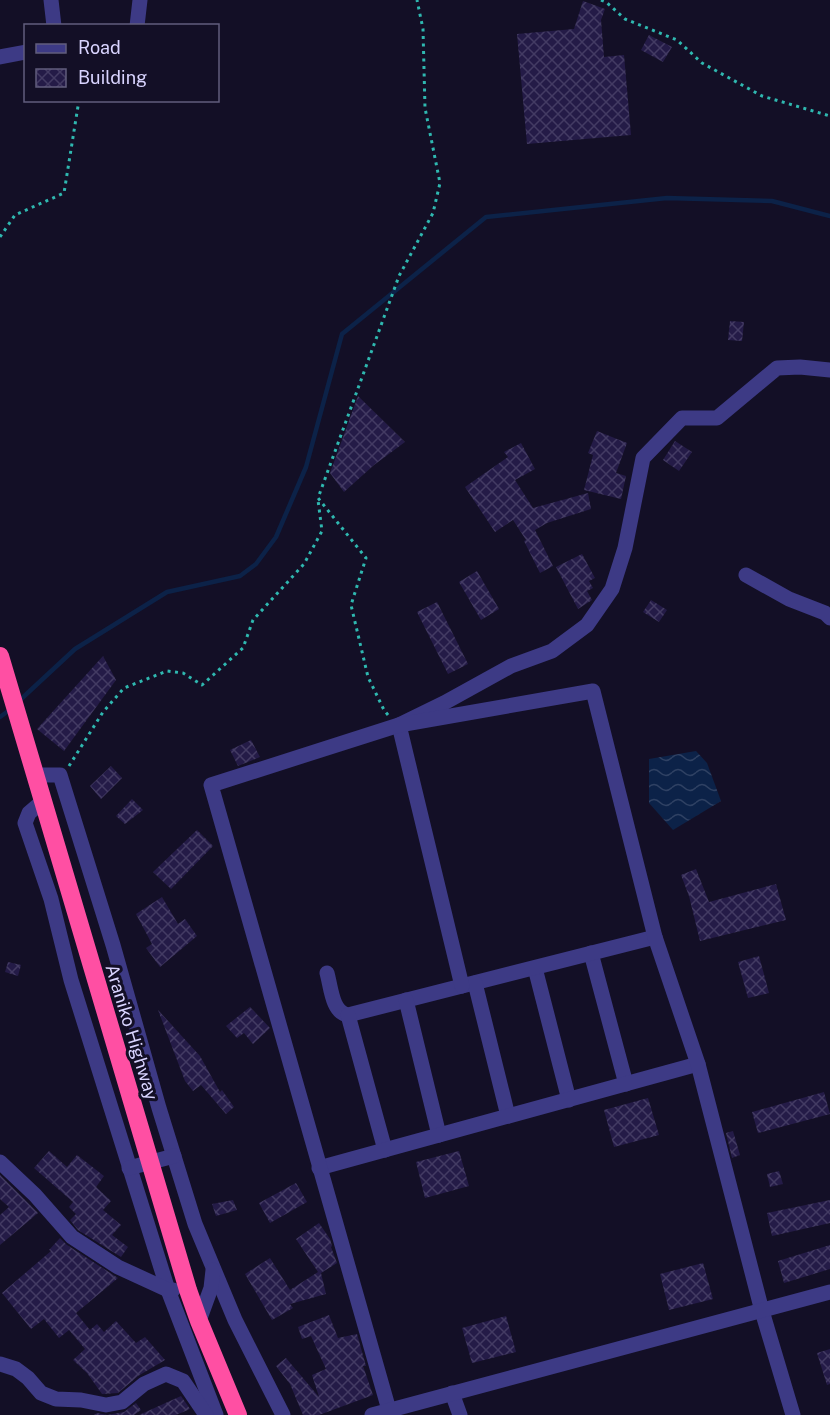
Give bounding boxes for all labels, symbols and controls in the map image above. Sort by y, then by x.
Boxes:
legend [24,24,219,102]
text: Road [78,37,121,58]
text: Building [78,67,147,88]
street label: Araniko Highway [101,961,163,1103]

